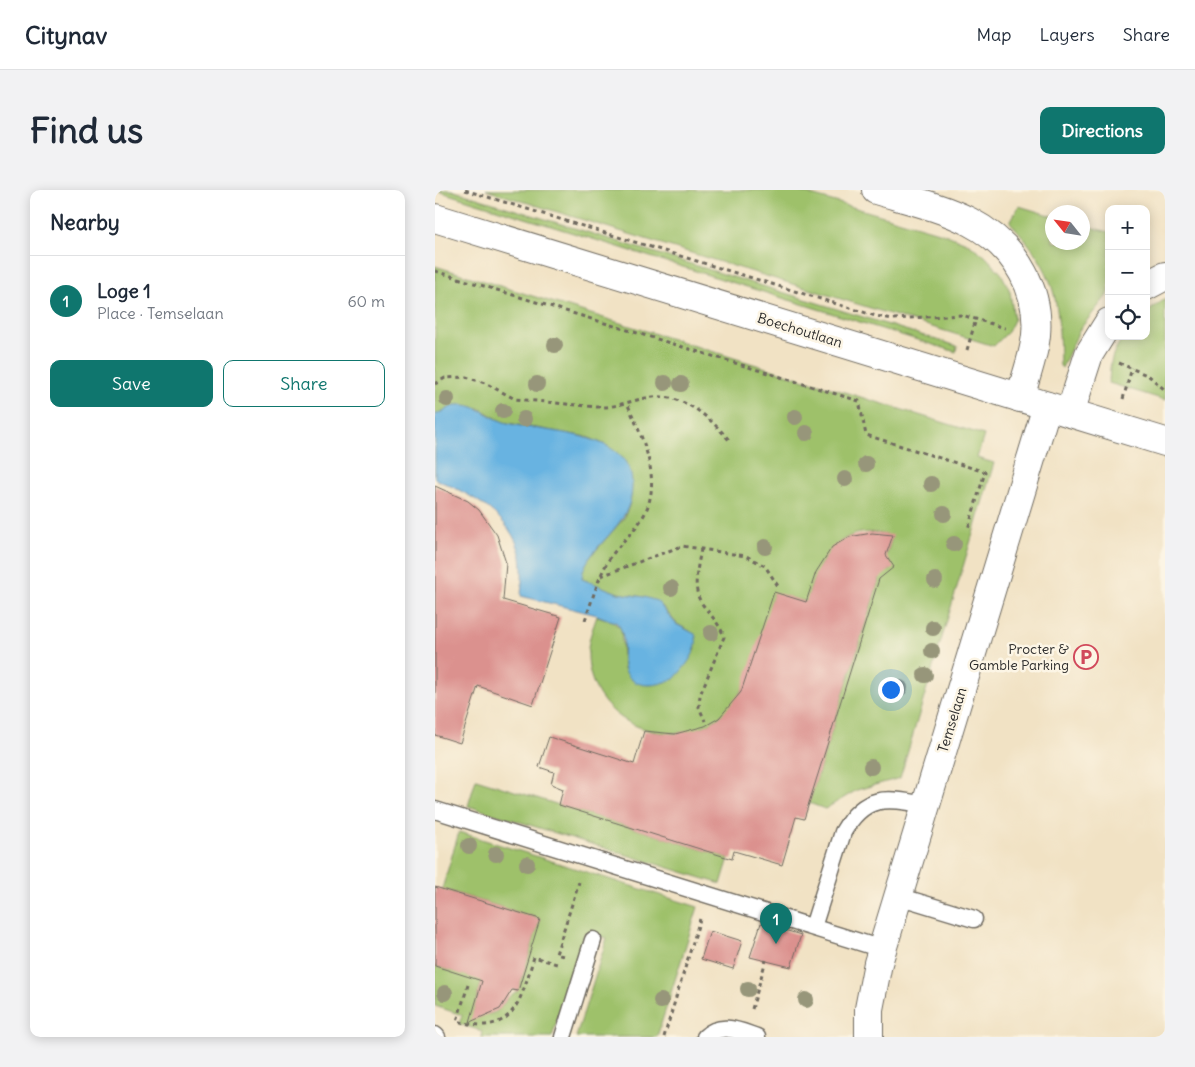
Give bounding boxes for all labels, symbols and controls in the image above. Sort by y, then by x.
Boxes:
text: Citynav [25,20,107,50]
text: Map [976,23,1011,46]
text: Layers [1039,23,1095,46]
text: Share [1123,23,1170,46]
button: Directions [1040,107,1165,154]
text: Find us [30,108,143,152]
north arrow [1045,205,1090,250]
map controls [1105,205,1150,340]
button: + [1105,205,1150,250]
text: Nearby [50,209,120,236]
button: − [1105,250,1150,295]
text: Loge 1 [97,279,151,303]
text: 1 [63,291,69,311]
text: 60 m [347,291,385,311]
button: locate [1105,295,1150,340]
text: Place · Temselaan [97,303,224,323]
street label: Boechoutlaan [755,309,845,351]
button: Save [50,360,213,407]
button: Share [223,360,385,407]
place label: Procter & Gamble Parking [969,640,1069,674]
parking icon: Procter & Gamble Parking [1073,644,1099,670]
your location [878,677,904,703]
street label: Temselaan [934,685,970,755]
pin: 1 [760,903,792,944]

